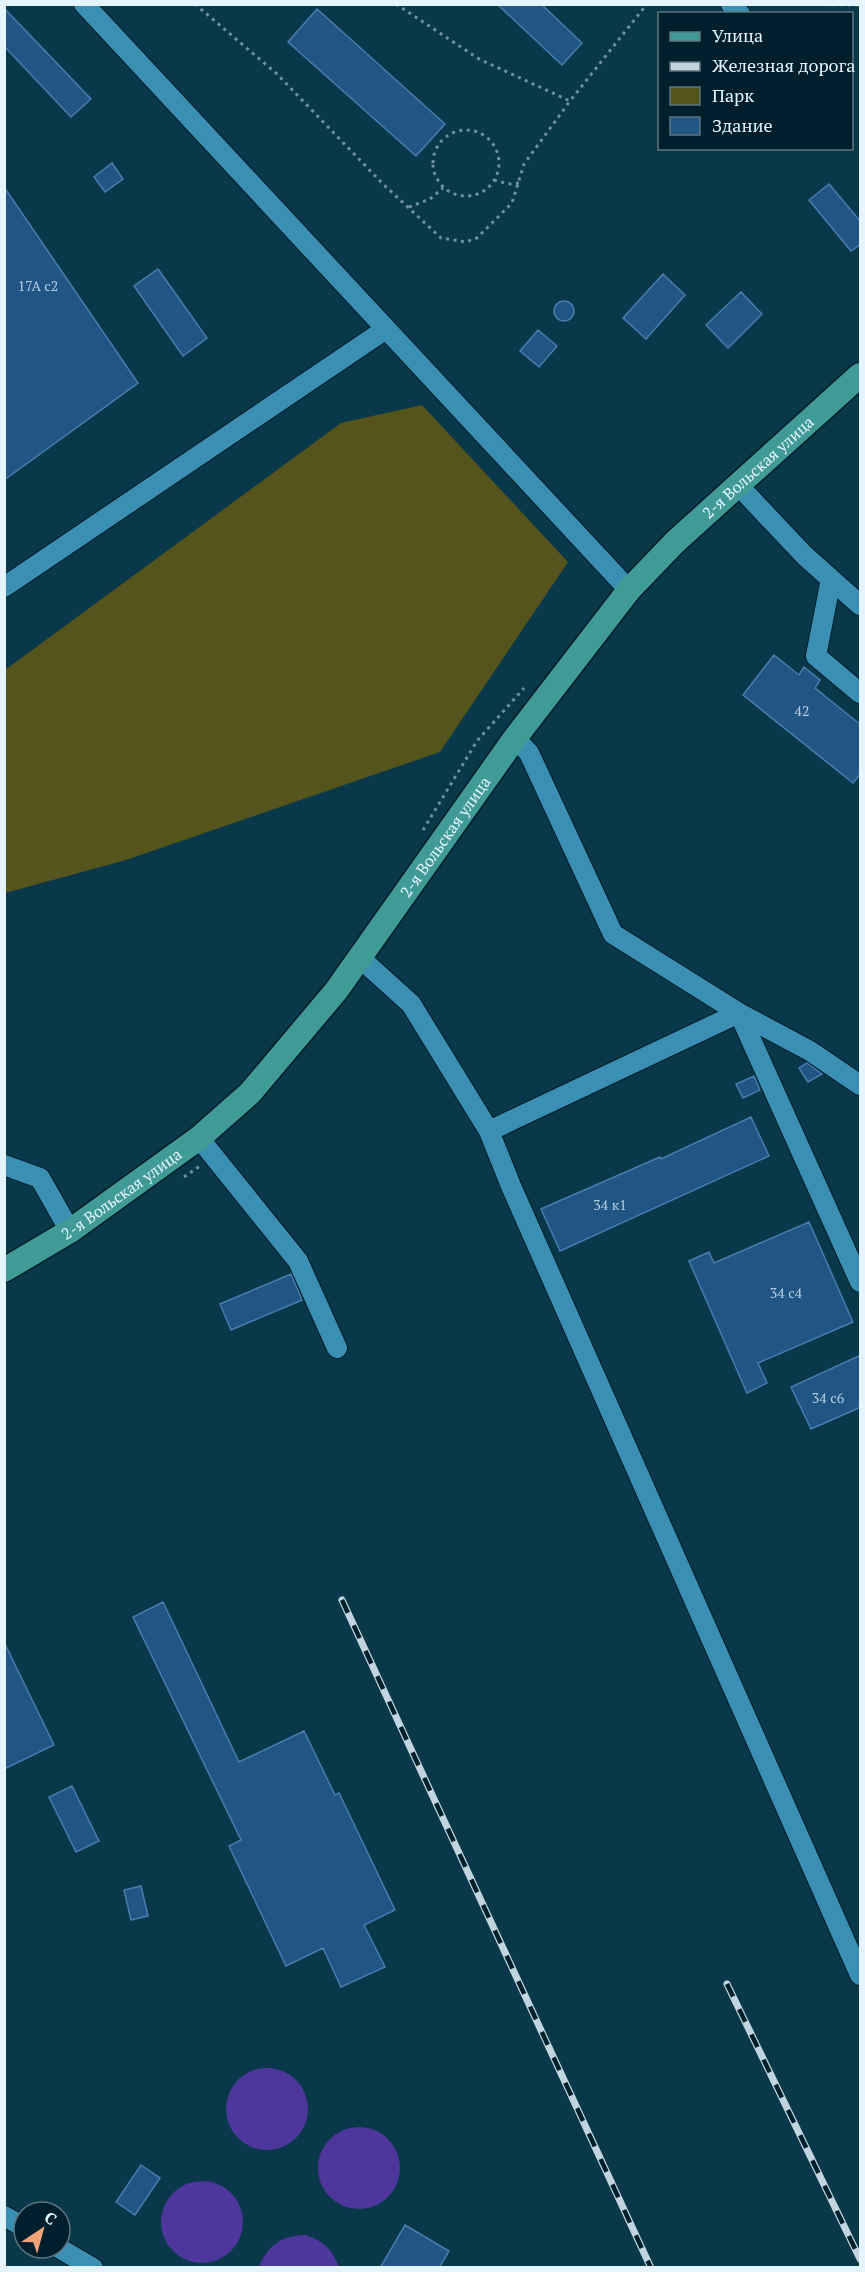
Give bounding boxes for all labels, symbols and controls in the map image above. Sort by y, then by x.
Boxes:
legend [658,12,853,150]
text: Улица [712,23,763,47]
text: Железная дорога [712,53,855,77]
text: Парк [712,83,754,107]
text: Здание [712,113,772,137]
house number: 17А с2 [18,276,58,295]
street label: 2-я Вольская улица [697,411,818,523]
house number: 42 [795,701,809,720]
street label: 2-я Вольская улица [395,772,495,902]
street label: 2-я Вольская улица [57,1143,186,1245]
house number: 34 к1 [593,1195,627,1214]
house number: 34 с4 [770,1283,803,1302]
house number: 34 с6 [812,1388,845,1407]
north arrow [12,2200,72,2260]
text: С [40,2206,62,2230]

